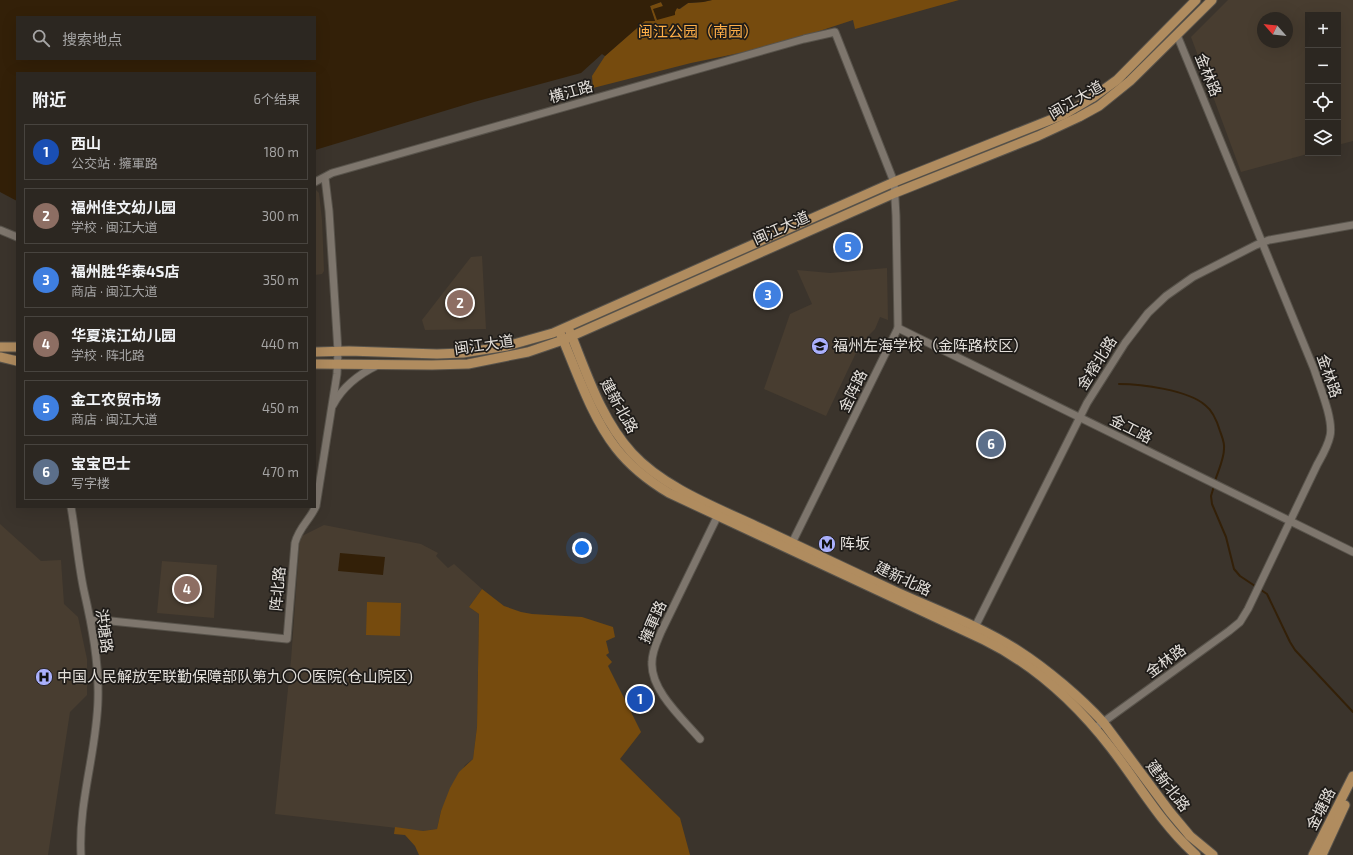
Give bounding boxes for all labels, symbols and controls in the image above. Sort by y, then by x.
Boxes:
north arrow [1257,12,1293,48]
map controls [1305,12,1341,156]
button: + [1305,12,1341,48]
search box [16,16,316,60]
park label: 闽江公园（南园） [638,22,758,40]
icon: search [30,27,52,49]
text: 搜索地点 [62,30,122,48]
button: − [1305,48,1341,84]
street label: 金林路 [1192,50,1226,99]
street label: 横江路 [547,76,595,106]
street label: 闽江大道 [1045,76,1106,122]
button: locate [1305,84,1341,120]
text: 附近 [32,89,66,109]
text: 6个结果 [254,91,300,107]
button: layers [1305,120,1341,156]
text: 西山 [71,134,101,152]
text: 1 [43,144,49,160]
text: 180 m [264,144,299,160]
text: 公交站 · 擁軍路 [71,155,158,171]
text: 福州佳文幼儿园 [71,198,176,216]
street label: 闽江大道 [750,207,812,248]
text: 2 [42,208,50,224]
text: 300 m [262,208,299,224]
text: 学校 · 闽江大道 [71,219,158,235]
pin: 5 [835,232,861,262]
text: 福州胜华泰4S店 [71,262,179,280]
text: 3 [42,272,50,288]
text: 350 m [263,272,299,288]
pin: 3 [755,280,781,310]
text: 商店 · 闽江大道 [71,283,158,299]
pin: 2 [447,288,473,318]
text: 华夏滨江幼儿园 [71,326,176,344]
street label: 闽江大道 [453,331,515,357]
street label: 金榕北路 [1073,332,1120,393]
text: 4 [42,336,50,352]
text: 440 m [261,336,299,352]
school or university icon: 福州左海学校（金阵路校区） [810,336,830,356]
place label: 福州左海学校（金阵路校区） [833,336,1028,354]
text: 学校 · 阵北路 [71,347,145,363]
street label: 金林路 [1314,351,1346,400]
street label: 金阵路 [834,366,870,415]
street label: 建新北路 [597,375,642,436]
text: 金工农贸市场 [71,390,161,408]
text: 5 [42,400,50,416]
text: 450 m [262,400,299,416]
street label: 金工路 [1107,410,1156,446]
text: 商店 · 闽江大道 [71,411,158,427]
pin: 6 [978,429,1004,459]
text: 宝宝巴士 [71,454,131,472]
text: 6 [42,464,50,480]
text: 470 m [262,464,299,480]
text: 写字楼 [71,475,110,491]
metro station icon: 阵坂 [817,534,837,554]
place label: 阵坂 [840,534,870,552]
your location [572,538,592,558]
street label: 建新北路 [872,557,934,599]
street label: 阵北路 [266,566,288,612]
pin: 4 [174,574,200,604]
street label: 擁軍路 [635,597,669,646]
street label: 洪塘路 [93,607,117,654]
street label: 金林路 [1142,640,1189,681]
hospital icon: 中国人民解放军联勤保障部队第九〇〇医院(仓山院区) [34,667,54,687]
place label: 中国人民解放军联勤保障部队第九〇〇医院(仓山院区) [57,667,413,685]
pin: 1 [627,684,653,714]
street label: 建新北路 [1143,756,1194,815]
street label: 金塘路 [1302,784,1338,833]

